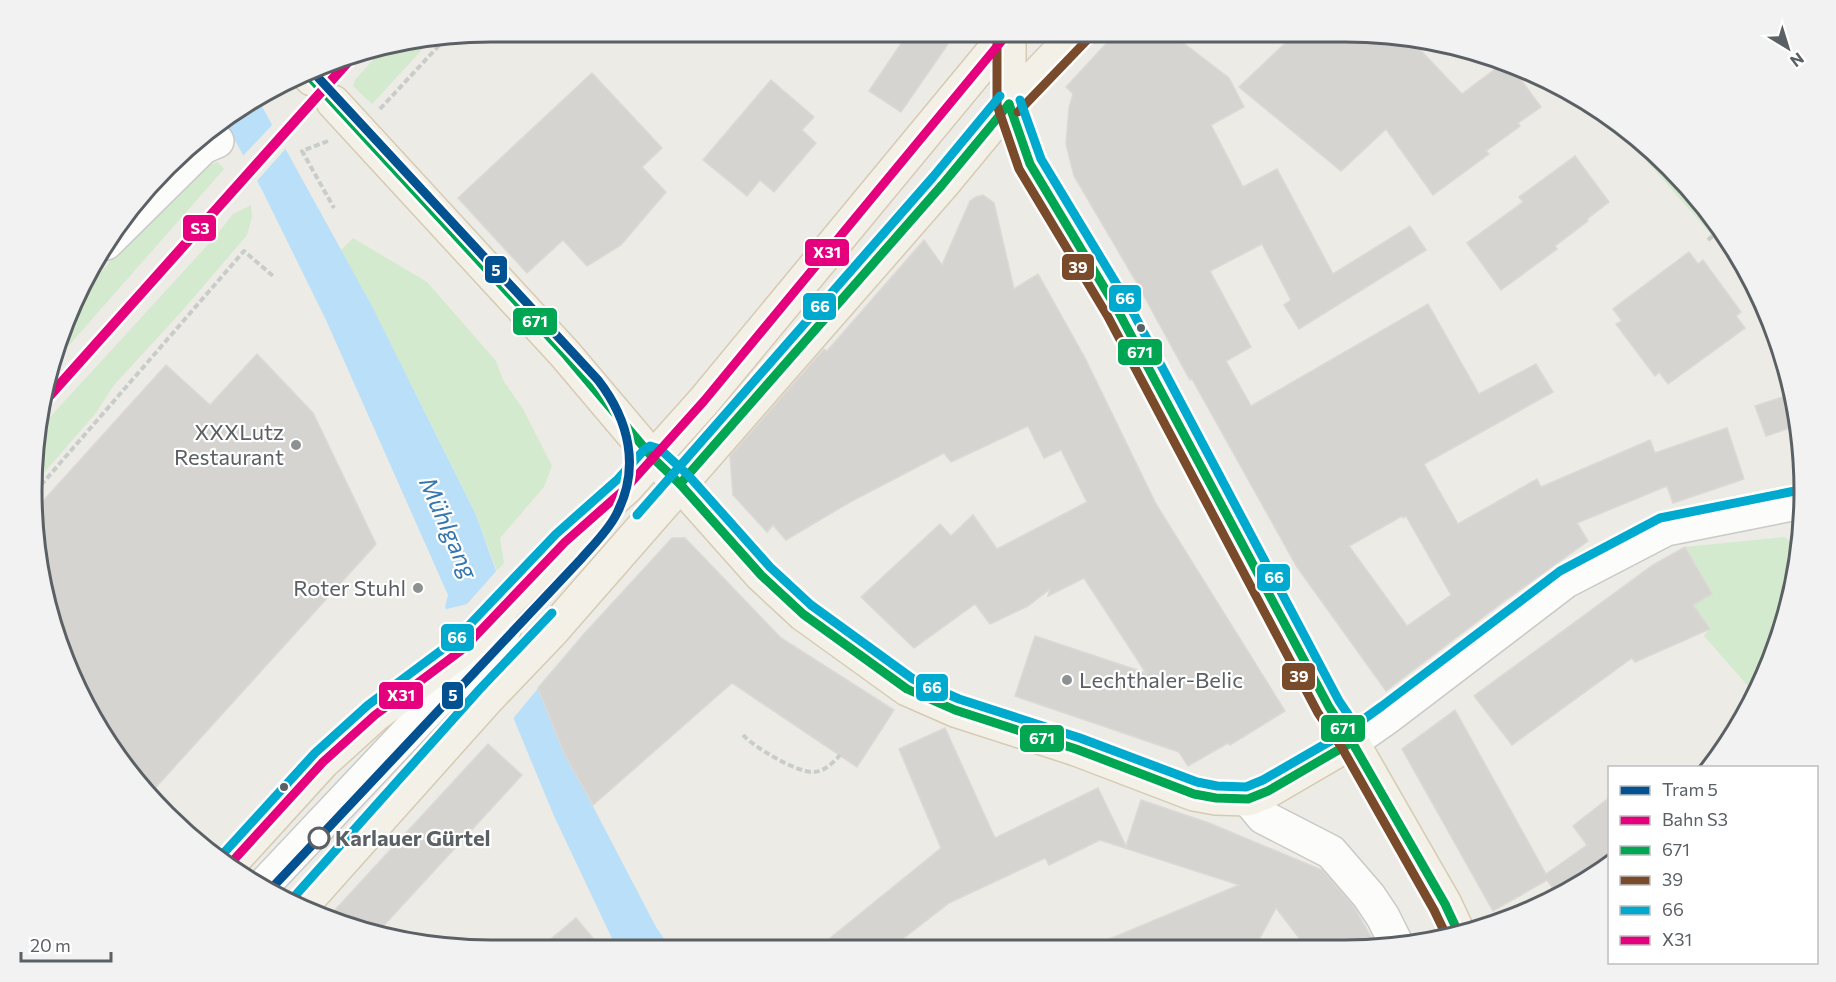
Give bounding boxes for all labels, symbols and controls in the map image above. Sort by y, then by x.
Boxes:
north arrow [1758,18,1818,78]
text: N [1787,49,1808,71]
line badge: S3 [182,214,217,242]
text: S3 [191,218,209,237]
line badge: X31 [804,238,850,267]
text: X31 [813,242,841,261]
line badge: 39 [1061,253,1095,281]
line badge: 5 [484,255,508,284]
text: 39 [1068,257,1088,276]
text: 5 [491,260,501,279]
line badge: 66 [1108,284,1142,313]
text: 66 [1115,288,1135,307]
line badge: 66 [802,292,837,321]
text: 66 [810,296,830,315]
line badge: 671 [512,307,558,336]
text: 671 [522,311,548,330]
unlabelled marker [1135,322,1147,334]
line badge: 671 [1117,338,1163,366]
text: 671 [1127,342,1153,361]
place label: XXXLutz Restaurant [174,418,284,470]
marker: XXXLutz Restaurant [289,438,303,452]
water label: Mühlgang [414,472,485,584]
line badge: 66 [1256,563,1291,592]
text: 66 [1264,567,1284,586]
place label: Roter Stuhl [293,574,406,601]
marker: Roter Stuhl [411,581,425,595]
line badge: 66 [440,623,475,652]
text: 66 [447,627,467,646]
line badge: 39 [1281,662,1316,691]
place label: Lechthaler-Belic [1079,666,1243,693]
text: 39 [1289,666,1309,685]
line badge: 66 [915,673,949,702]
marker: Lechthaler-Belic [1060,673,1074,687]
text: 66 [922,677,942,696]
line badge: X31 [378,681,424,710]
line badge: 5 [441,681,464,710]
text: X31 [387,685,415,704]
text: 5 [448,685,458,704]
line badge: 671 [1320,714,1366,743]
text: 671 [1330,718,1356,737]
line badge: 671 [1019,724,1065,753]
text: 671 [1029,728,1055,747]
legend [1608,766,1818,964]
text: Tram 5 [1662,778,1718,800]
unlabelled marker [278,781,290,793]
text: Bahn S3 [1662,808,1728,830]
place label: Karlauer Gürtel [335,824,491,851]
marker: Karlauer Gürtel [308,827,330,849]
text: 671 [1662,838,1690,860]
text: 39 [1662,868,1683,890]
text: 66 [1662,898,1684,920]
scale bar [21,925,111,963]
text: X31 [1662,928,1692,950]
text: 20 m [30,934,71,956]

